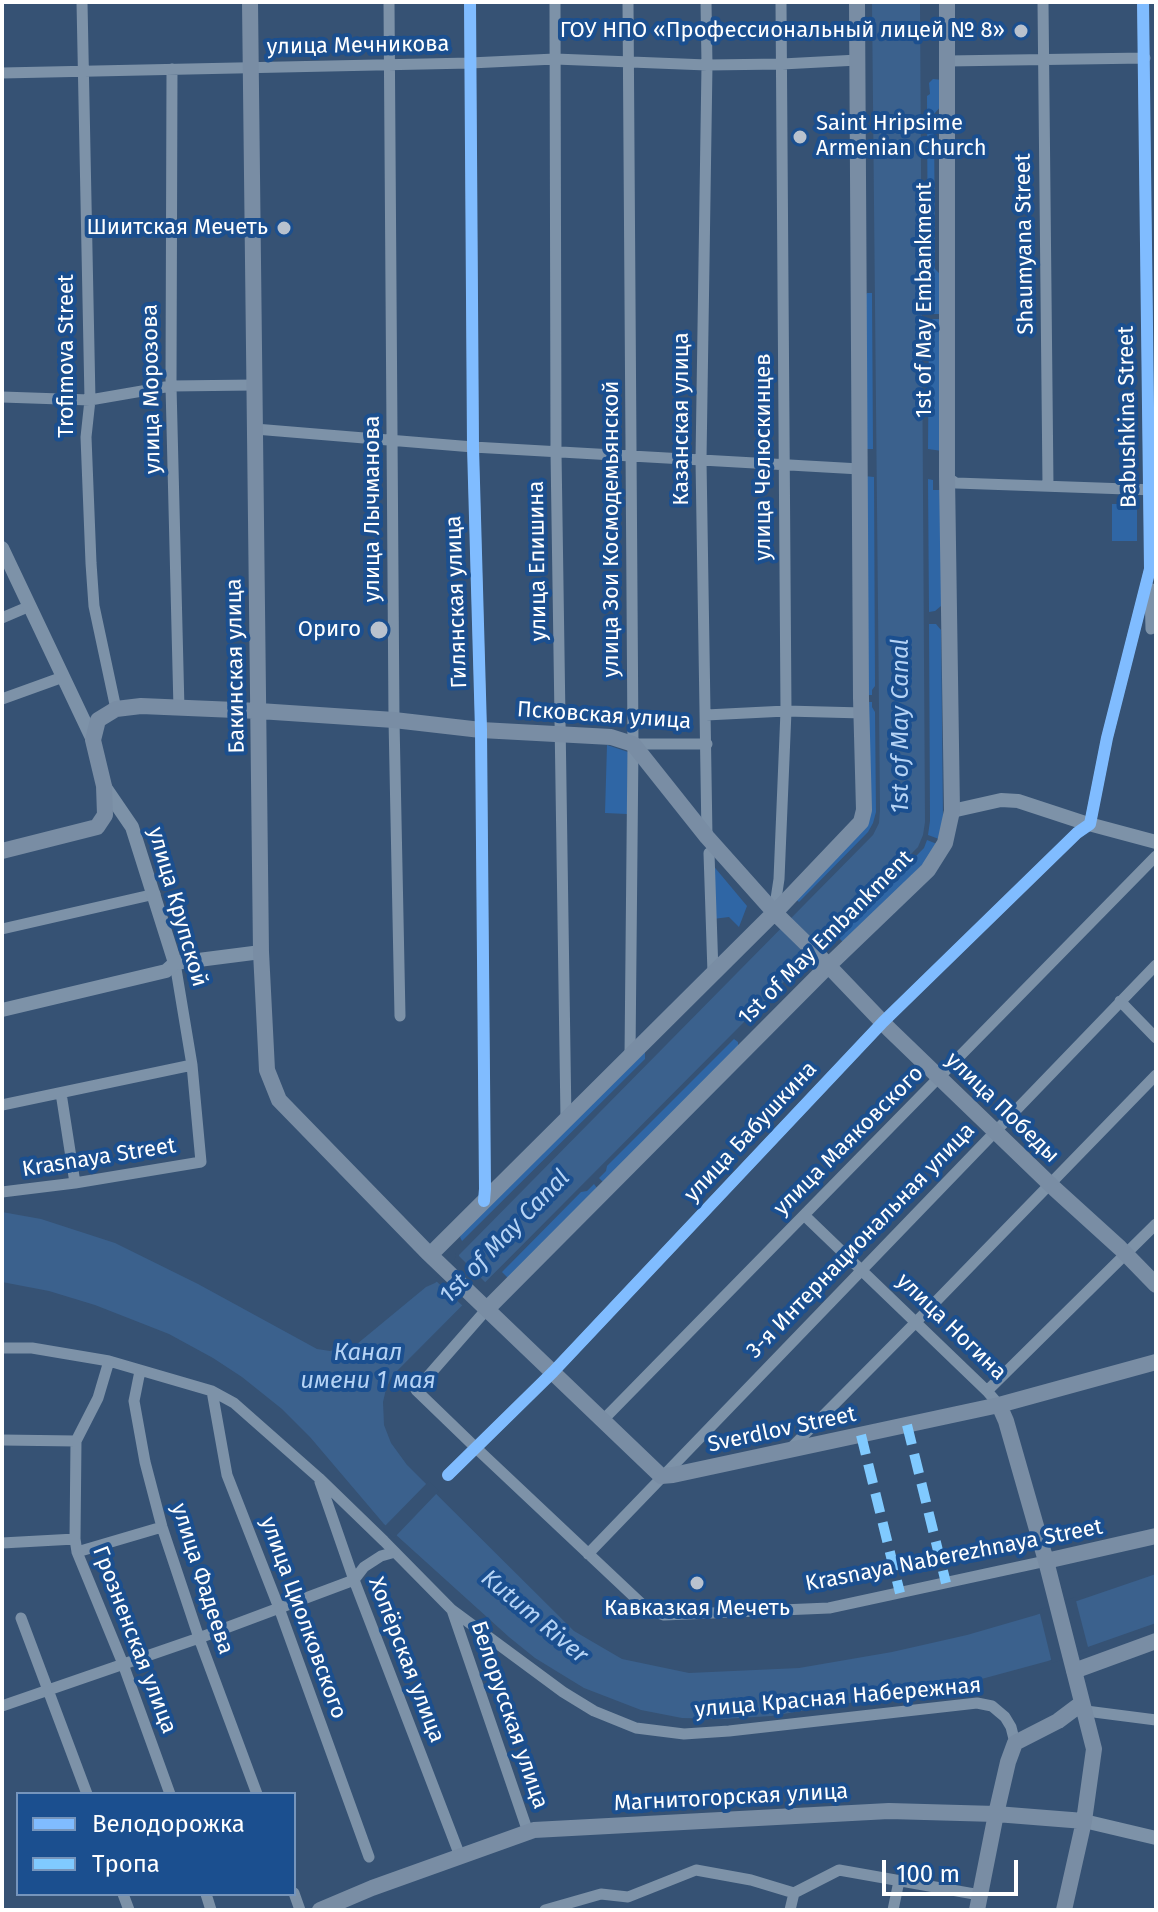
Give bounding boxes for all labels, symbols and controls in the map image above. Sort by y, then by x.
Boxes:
place label: ГОУ НПО «Профессиональный лицей № 8» [560,18,1005,44]
marker: ГОУ НПО «Профессиональный лицей № 8» [1012,22,1030,40]
street label: улица Мечникова [266,31,450,61]
place label: Saint Hripsime Armenian Church [816,111,987,162]
marker: Saint Hripsime Armenian Church [791,128,809,146]
street label: Shaumyana Street [1010,153,1040,335]
street label: 1st of May Embankment [912,182,938,418]
place label: Шиитская Мечеть [86,215,268,241]
marker: Шиитская Мечеть [275,219,293,237]
street label: Trofimova Street [54,274,80,438]
street label: улица Морозова [137,304,167,474]
street label: Babushkina Street [1113,326,1143,508]
street label: Казанская улица [669,332,695,506]
street label: улица Челюскинцев [751,353,777,561]
street label: улица Зои Космодемьянской [599,380,625,678]
street label: улица Лычманова [360,416,386,602]
street label: улица Епишина [523,480,553,642]
street label: Гилянская улица [441,515,473,689]
street label: Бакинская улица [221,578,251,754]
place label: Ориго [298,617,361,643]
marker: Ориго [368,619,390,641]
water label: 1st of May Canal [887,639,915,813]
street label: Псковская улица [516,697,692,735]
street label: улица Крупской [142,824,212,990]
street label: 1st of May Embankment [733,845,919,1031]
street label: улица Победы [940,1047,1064,1169]
street label: улица Бабушкина [679,1056,823,1208]
street label: улица Маяковского [769,1061,929,1221]
street label: 3-я Интернациональная улица [741,1118,981,1364]
street label: Krasnaya Street [20,1133,178,1183]
water label: 1st of May Canal [434,1164,576,1310]
street label: улица Ногина [891,1268,1011,1386]
water label: Канал имени 1 мая [300,1339,436,1395]
street label: Sverdlov Street [705,1401,859,1459]
street label: улица Фадеева [165,1500,239,1658]
street label: улица Циолковского [254,1513,352,1723]
street label: Krasnaya Naberezhnaya Street [803,1514,1105,1598]
street label: Грозненская улица [86,1543,182,1737]
water label: Kutum River [475,1564,593,1670]
street label: Хопёрская улица [362,1573,450,1747]
marker: Кавказкая Мечеть [688,1574,706,1592]
place label: Кавказкая Мечеть [604,1596,790,1622]
street label: Белорусская улица [465,1618,553,1812]
street label: улица Красная Набережная [693,1672,983,1724]
street label: Магнитогорская улица [613,1779,849,1817]
legend [16,1792,296,1896]
text: Велодорожка [92,1810,245,1838]
scale bar [886,1844,1022,1894]
text: Тропа [92,1850,160,1878]
text: 100 m [896,1860,960,1888]

